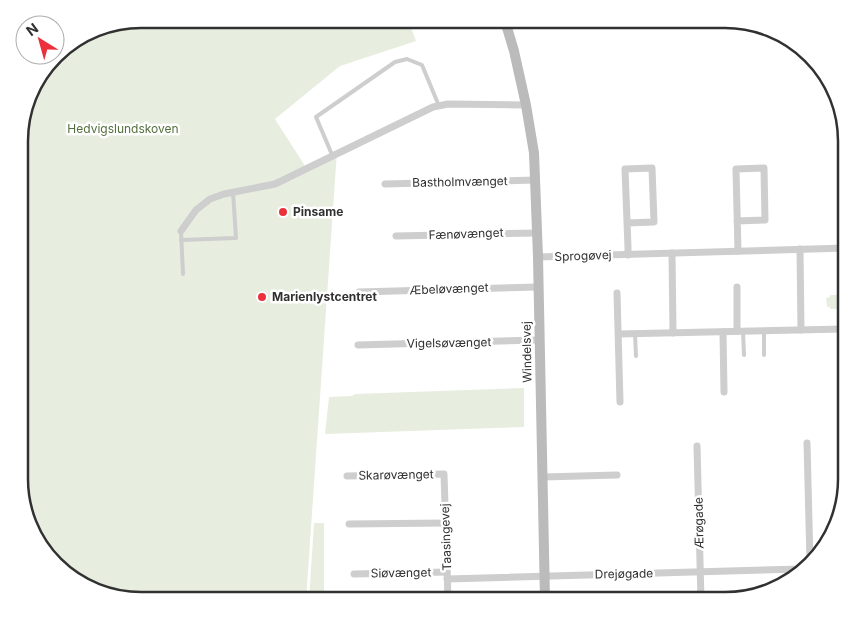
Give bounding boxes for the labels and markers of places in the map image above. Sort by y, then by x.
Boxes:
place label: Pinsame [293,204,343,219]
marker: Pinsame [277,206,289,218]
place label: Marienlystcentret [272,289,377,304]
marker: Marienlystcentret [256,291,268,303]

